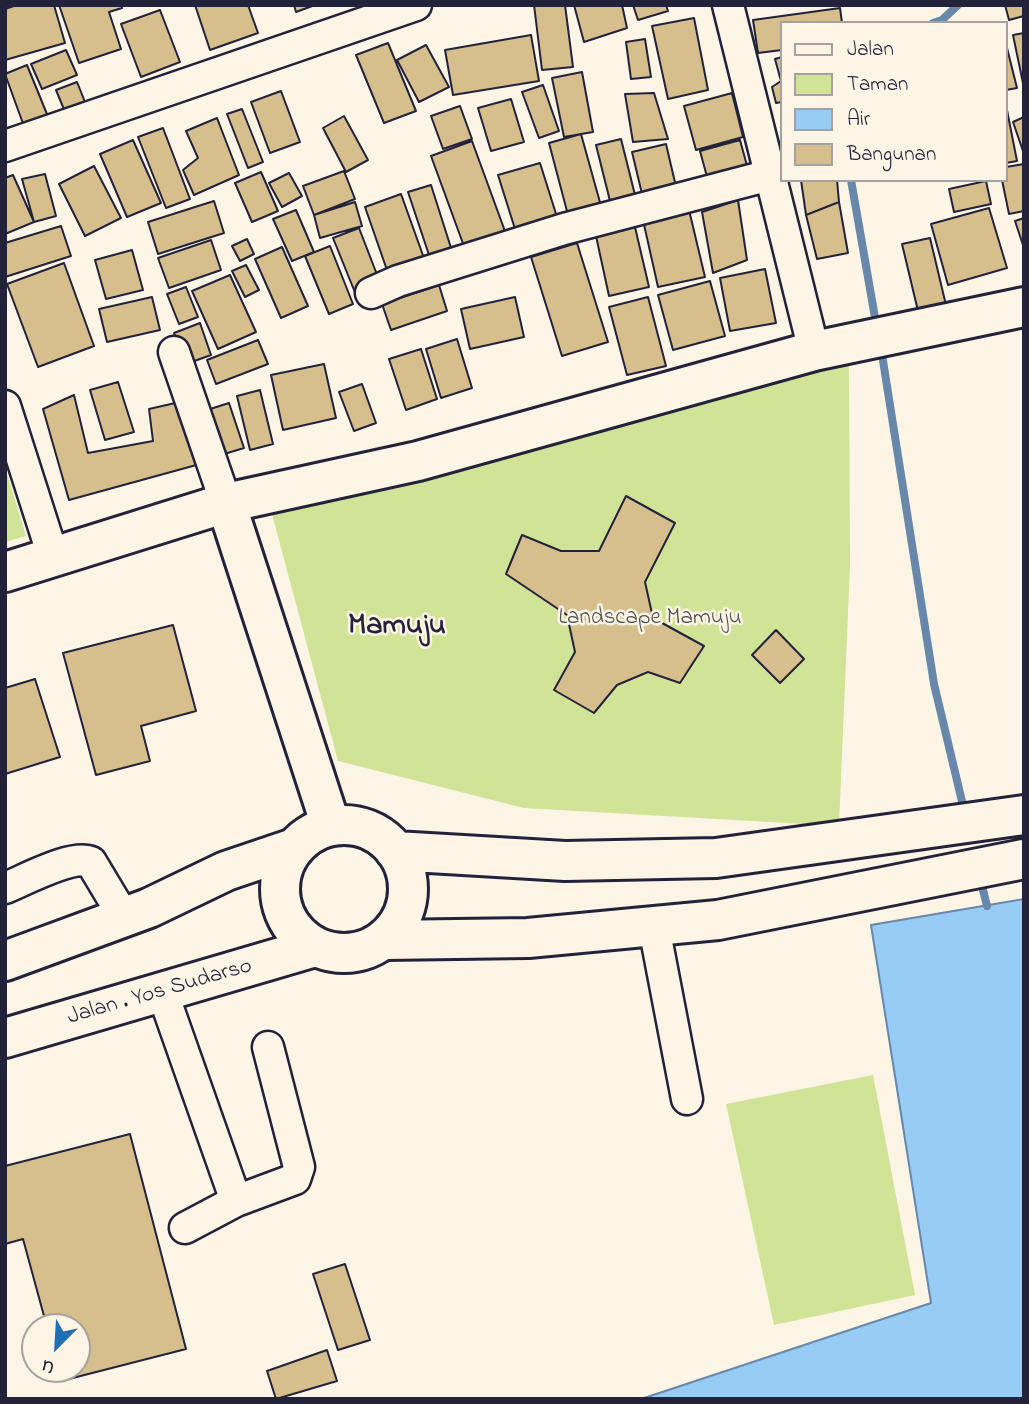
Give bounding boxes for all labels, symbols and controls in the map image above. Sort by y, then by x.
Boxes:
legend [780,21,1008,182]
text: Jalan [847,35,894,65]
text: Taman [847,70,908,100]
text: Air [847,105,870,135]
text: Bangunan [847,140,936,170]
park label: Landscape Mamuju [558,605,742,633]
district label: Mamuju [348,610,446,646]
street label: Jalan . Yos Sudarso [65,953,255,1033]
north arrow [21,1313,91,1383]
text: U [37,1351,59,1381]

